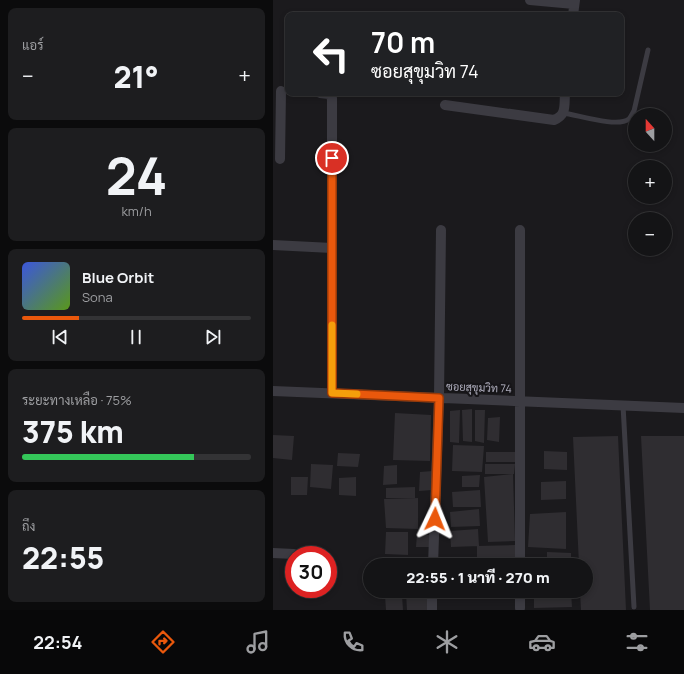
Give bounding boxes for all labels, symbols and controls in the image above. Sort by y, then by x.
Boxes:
text: 70 m [371,23,435,61]
icon: left [305,28,357,80]
text: แอร์ [22,36,43,54]
text: 21° [113,56,159,97]
text: ซอยสุขุมวิท 74 [371,59,479,83]
text: − [22,61,34,91]
text: + [238,61,251,91]
north arrow [628,108,672,152]
map controls [628,108,672,256]
text: 24 [106,140,167,211]
pin [315,141,349,175]
icon: arrive [321,147,343,169]
button: + [628,160,672,204]
text: km/h [121,202,152,220]
button: − [628,212,672,256]
text: Blue Orbit [82,267,154,288]
text: Sona [82,288,113,306]
icon: previous [49,326,71,348]
icon: pause [125,326,147,348]
icon: next [202,326,224,348]
street label: ซอยสุขุมวิท 74 [446,378,512,398]
text: ระยะทางเหลือ · 75% [22,391,132,409]
text: 375 km [22,411,124,452]
position arrow [414,498,456,540]
text: ถึง [22,517,35,535]
text: 22:55 [22,537,104,578]
speed limit sign: 30 [285,546,337,598]
text: 22:55 · 1 นาที · 270 m [406,567,550,588]
icon: directions [149,628,177,656]
icon: music [244,628,272,656]
icon: phone [339,628,367,656]
icon: climate [433,628,461,656]
icon: car [528,628,556,656]
icon: filters [623,628,651,656]
text: 22:54 [33,630,82,654]

